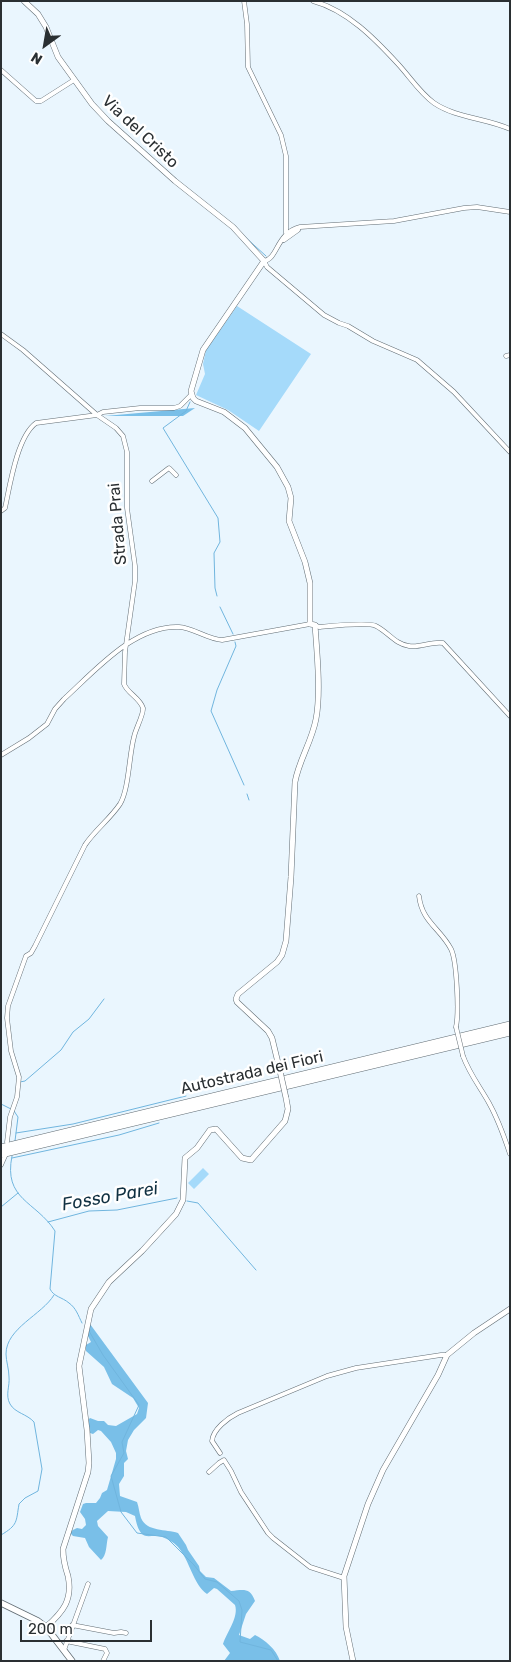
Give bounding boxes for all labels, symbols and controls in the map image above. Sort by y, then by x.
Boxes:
north arrow [20,20,70,70]
text: N [28,48,46,68]
street label: Via del Cristo [98,92,182,172]
street label: Strada Prai [105,482,131,566]
street label: Autostrada dei Fiori [179,1047,325,1099]
water label: Fosso Parei [60,1178,160,1216]
scale bar [22,1610,155,1642]
text: 200 m [28,1620,73,1638]

